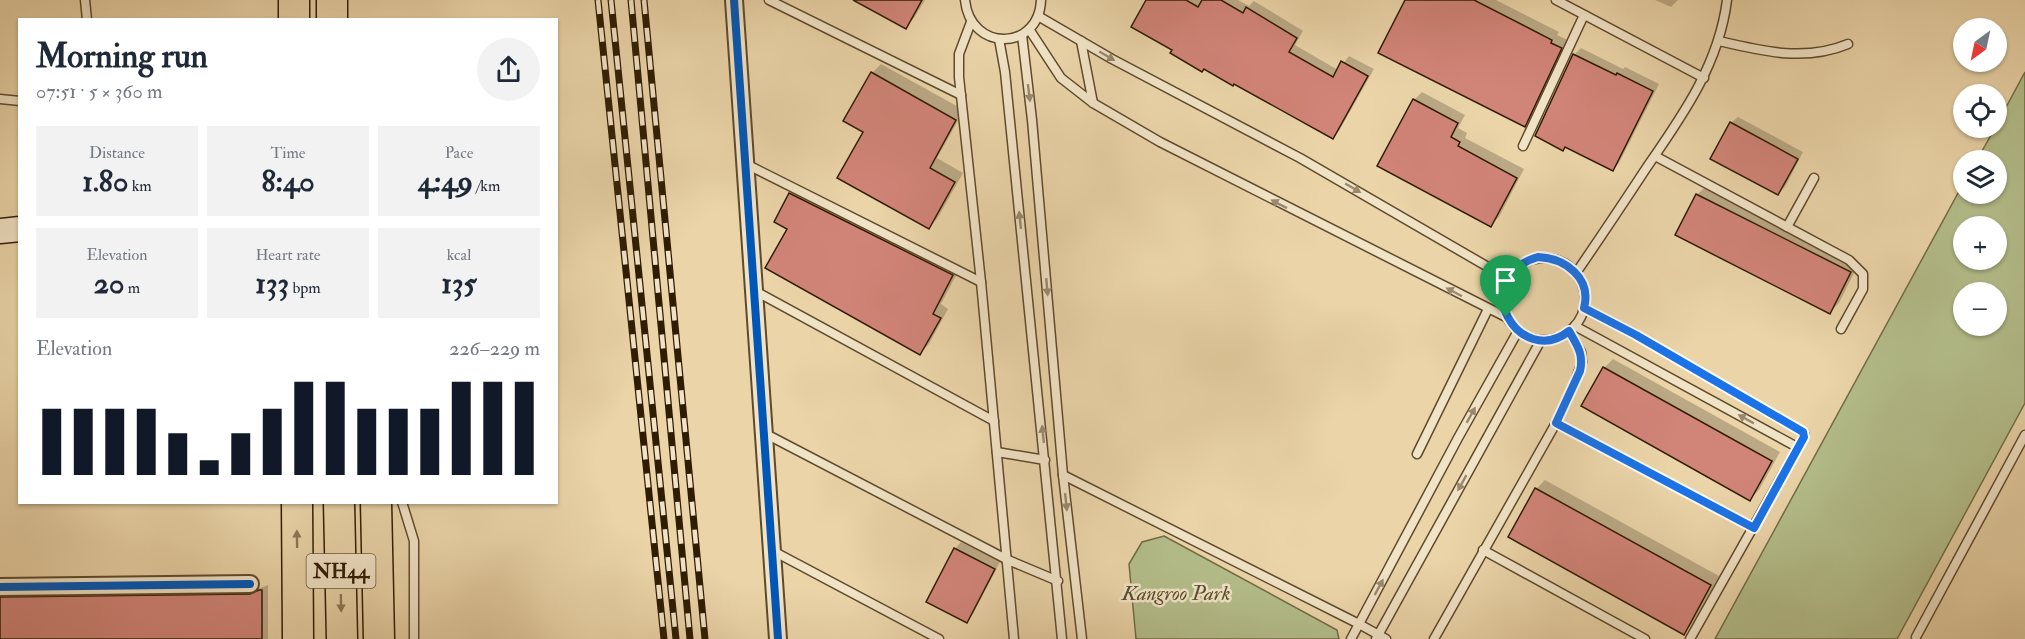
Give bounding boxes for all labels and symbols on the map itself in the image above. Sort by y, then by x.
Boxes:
north arrow [1953,18,2007,72]
one-way arrow [1099,51,1116,61]
one-way arrow [1024,83,1033,102]
one-way arrow [1345,183,1362,193]
one-way arrow [1271,199,1288,209]
one-way arrow [1015,210,1025,229]
pin [1480,255,1531,317]
one-way arrow [1042,277,1052,296]
one-way arrow [1445,287,1462,297]
one-way arrow [1465,407,1475,424]
one-way arrow [1737,414,1754,424]
one-way arrow [1038,425,1047,444]
one-way arrow [1457,475,1467,492]
one-way arrow [1062,493,1071,512]
one-way arrow [292,529,302,548]
road number: NH44 [306,554,376,588]
one-way arrow [1374,579,1384,596]
park label: Kangroo Park [1121,580,1230,607]
one-way arrow [337,593,346,612]

